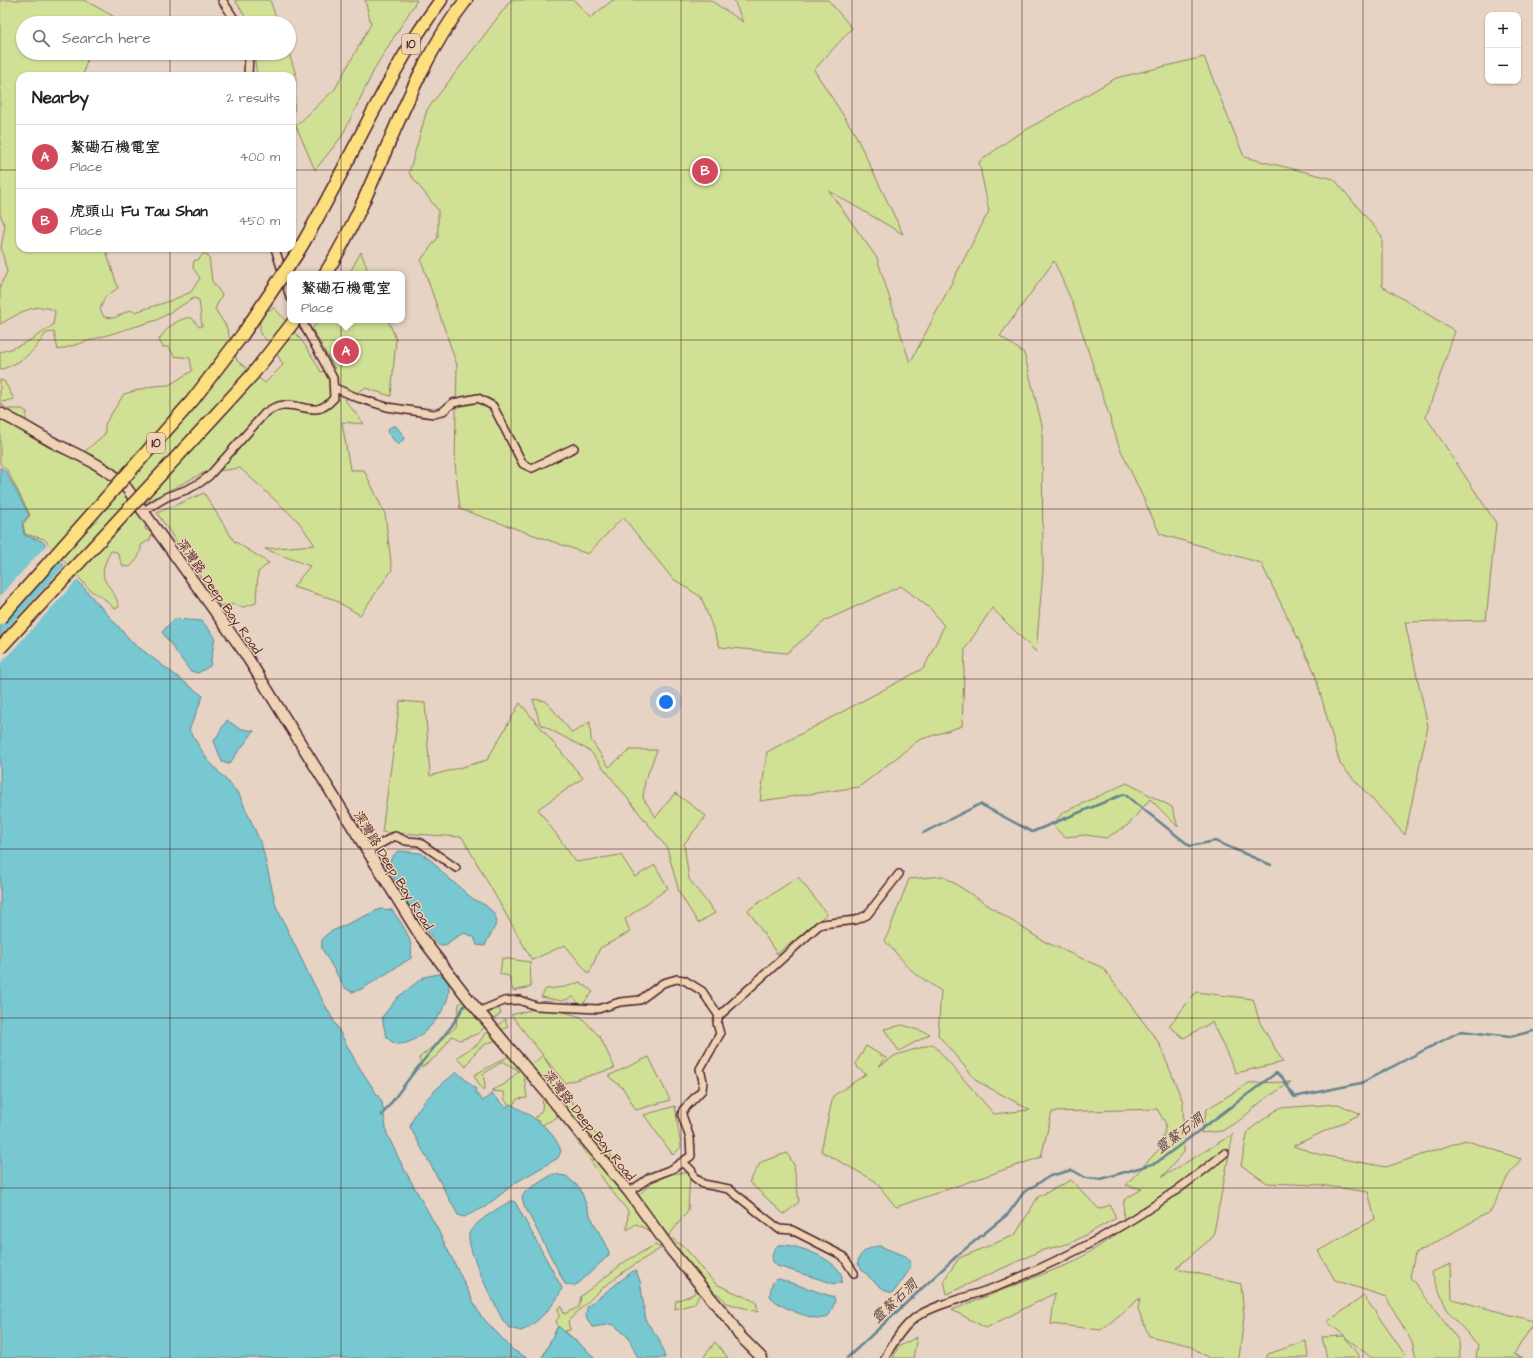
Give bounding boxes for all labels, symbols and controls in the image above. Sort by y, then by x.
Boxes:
map controls [1485,12,1521,84]
button: + [1485,12,1521,48]
search box [16,16,296,60]
icon: search [30,27,52,49]
text: Search here [62,28,151,49]
road number: 10 [402,34,420,54]
button: − [1485,48,1521,84]
text: Nearby [32,86,89,110]
text: 2 results [226,89,280,107]
text: 鰲磡石機電室 [70,137,160,158]
text: A [41,148,49,166]
text: 400 m [239,148,280,166]
pin: B [692,156,718,186]
text: Place [70,158,102,176]
text: 虎頭山 Fu Tau Shan [70,201,208,222]
text: B [40,212,50,230]
text: 450 m [238,212,280,230]
text: Place [70,222,102,240]
popup [287,271,405,323]
text: 鰲磡石機電室 [301,278,391,299]
text: Place [301,299,333,317]
pin: A [333,336,359,366]
road number: 10 [147,433,165,453]
street label: 深灣路 Deep Bay Road [172,535,266,659]
your location [656,692,676,712]
street label: 深灣路 Deep Bay Road [348,808,437,934]
street label: 深灣路 Deep Bay Road [538,1067,640,1185]
water label: 靈鰲石澗 [1151,1108,1210,1159]
water label: 靈鰲石澗 [867,1274,923,1328]

